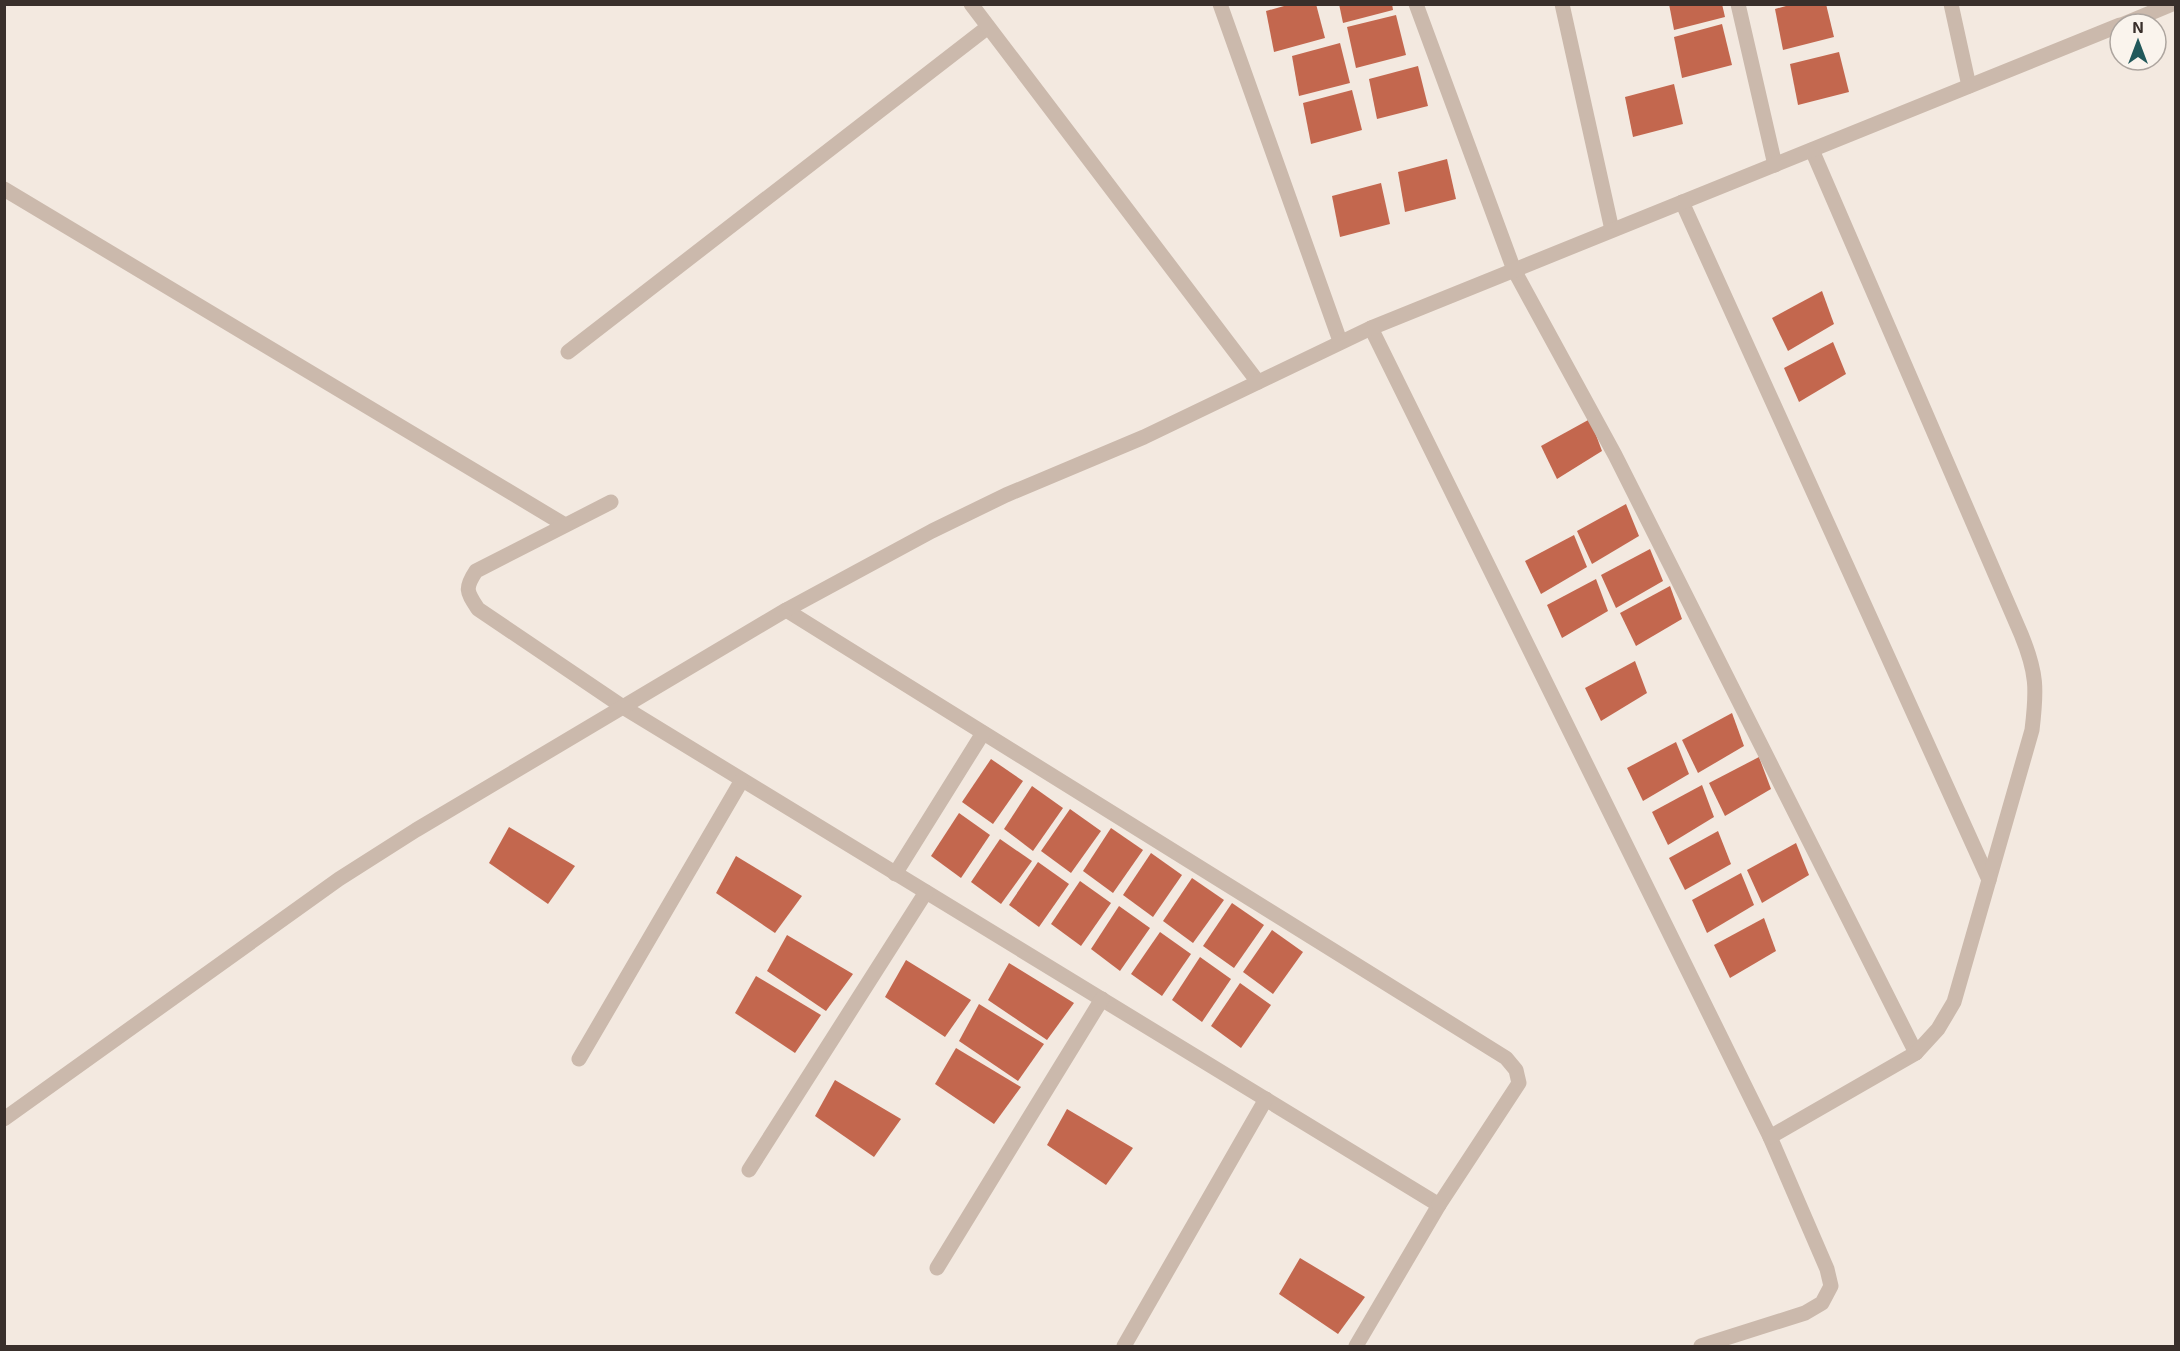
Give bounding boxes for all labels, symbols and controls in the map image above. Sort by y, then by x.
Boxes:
north arrow [2108,12,2168,72]
text: N [2132,17,2144,36]

